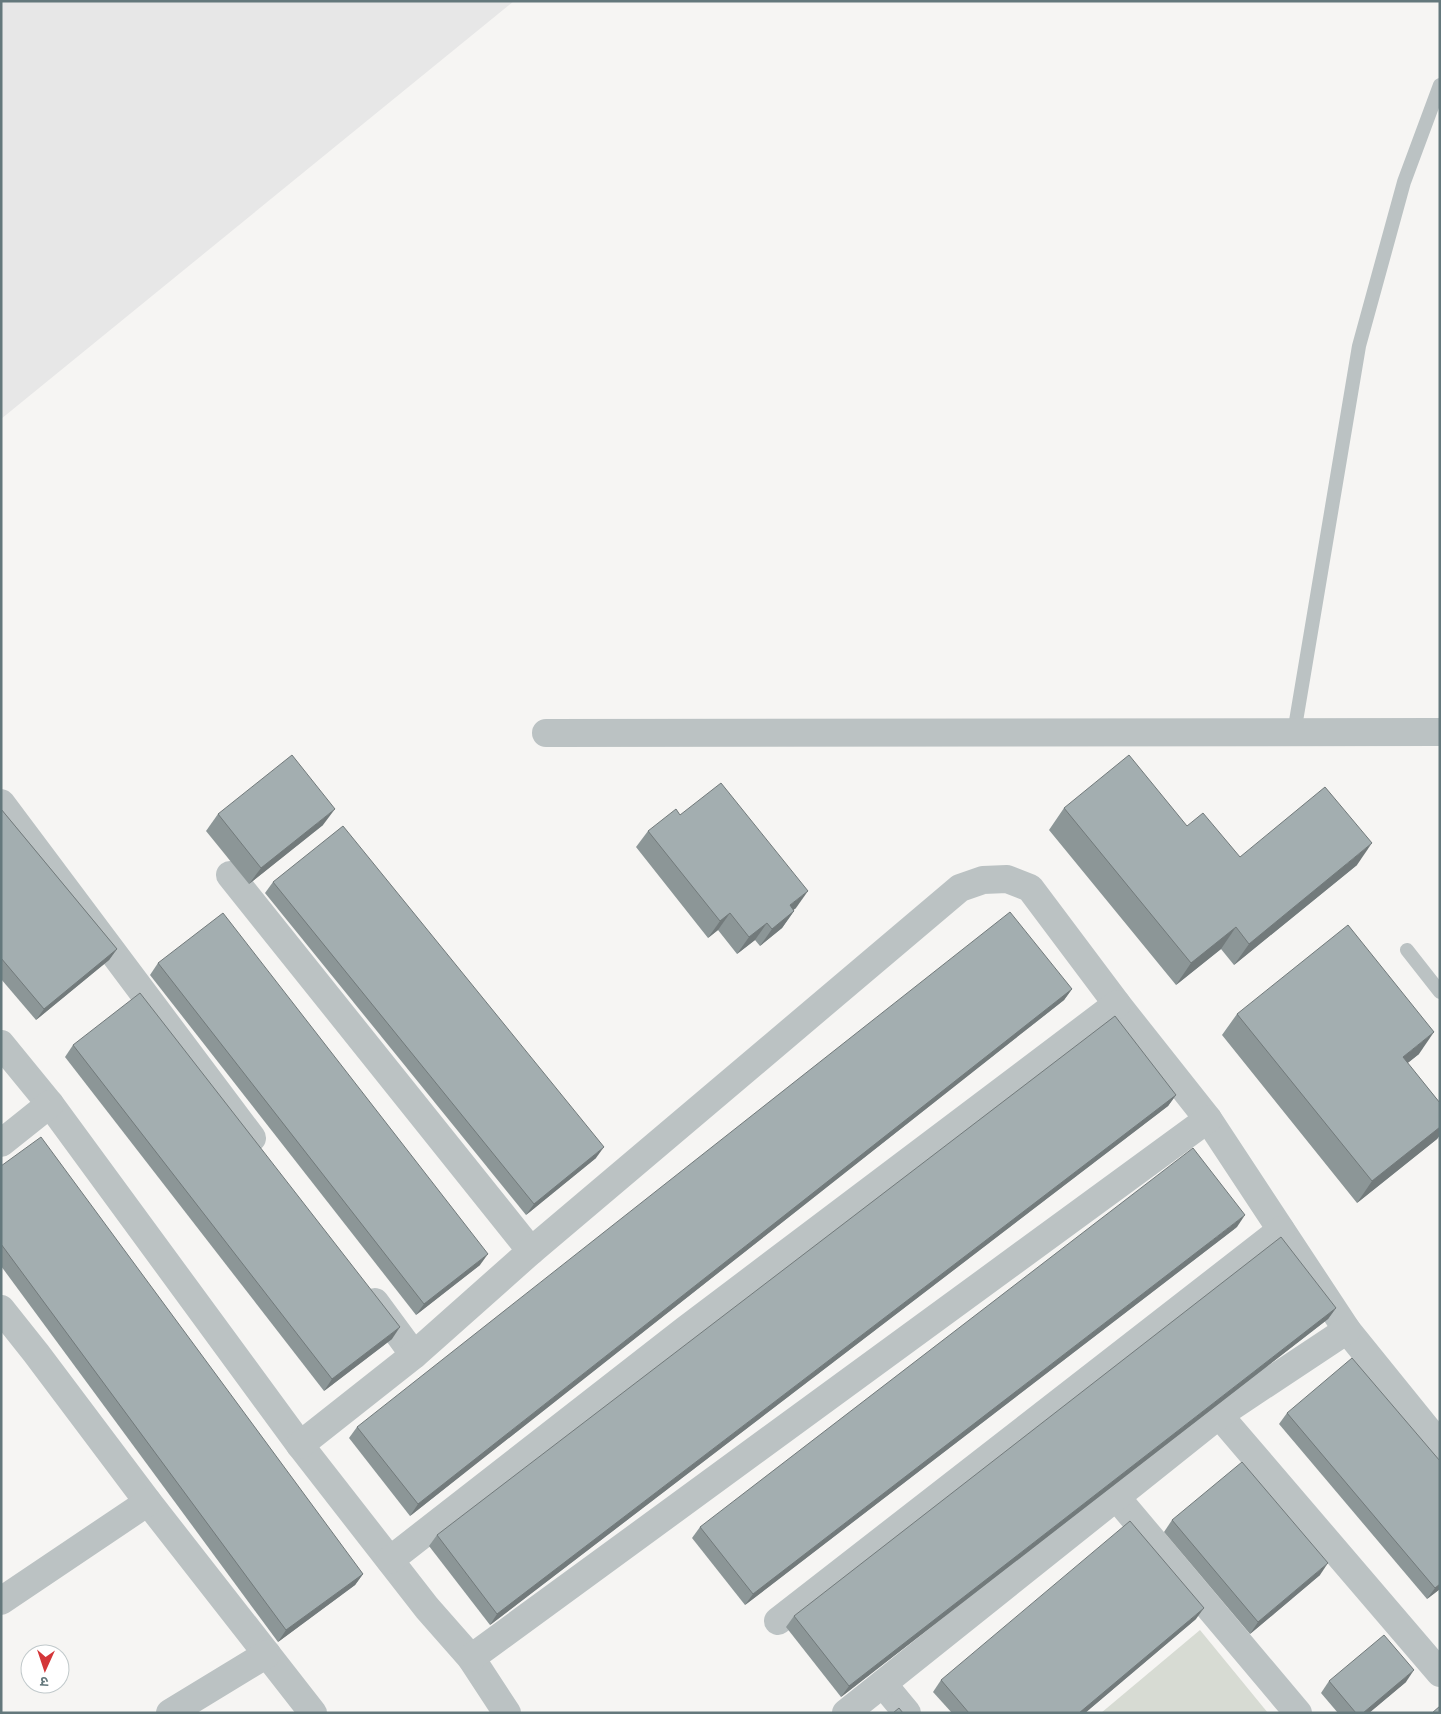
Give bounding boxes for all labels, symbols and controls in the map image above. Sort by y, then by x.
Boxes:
north arrow [20,1644,70,1694]
text: उ [39,1674,49,1691]

